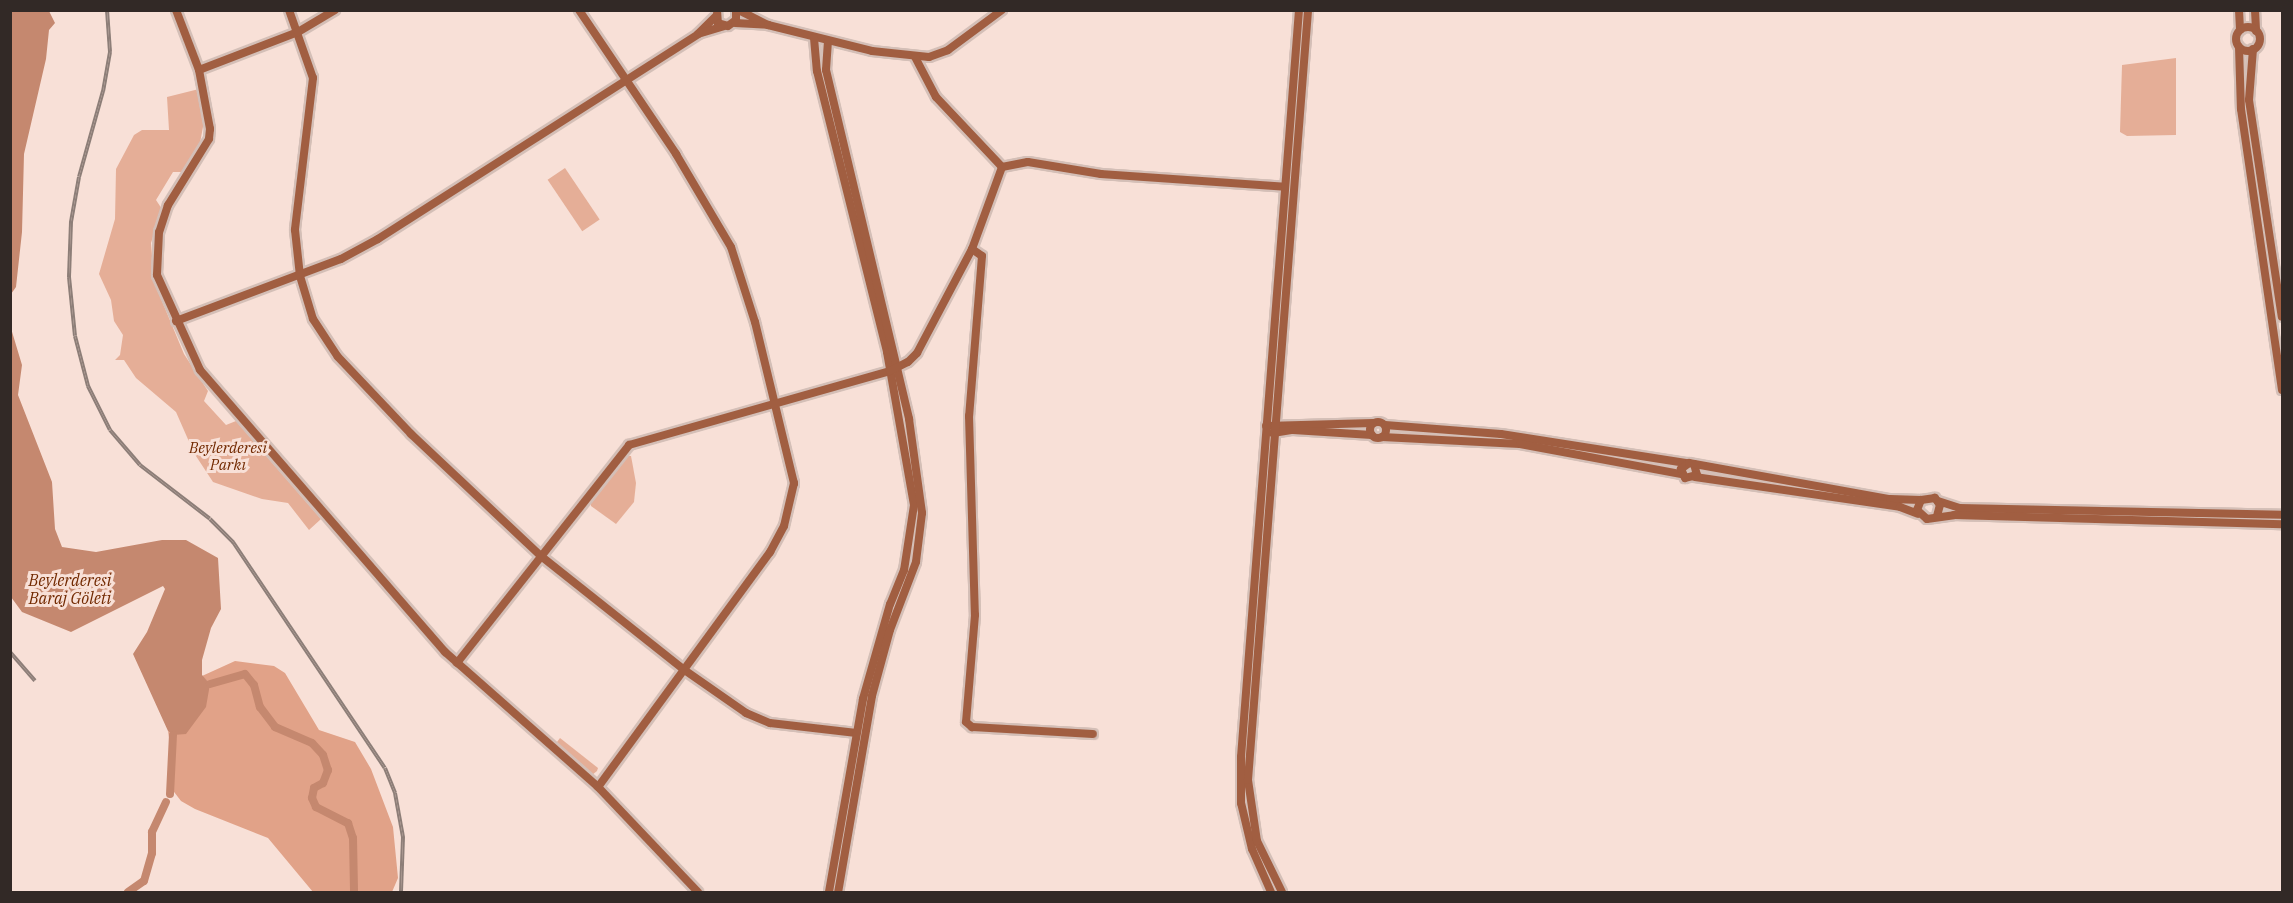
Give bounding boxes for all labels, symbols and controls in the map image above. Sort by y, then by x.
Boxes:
park label: Beylerderesi Parkı [189,438,267,473]
water label: Beylerderesi Baraj Göleti [28,570,112,608]

